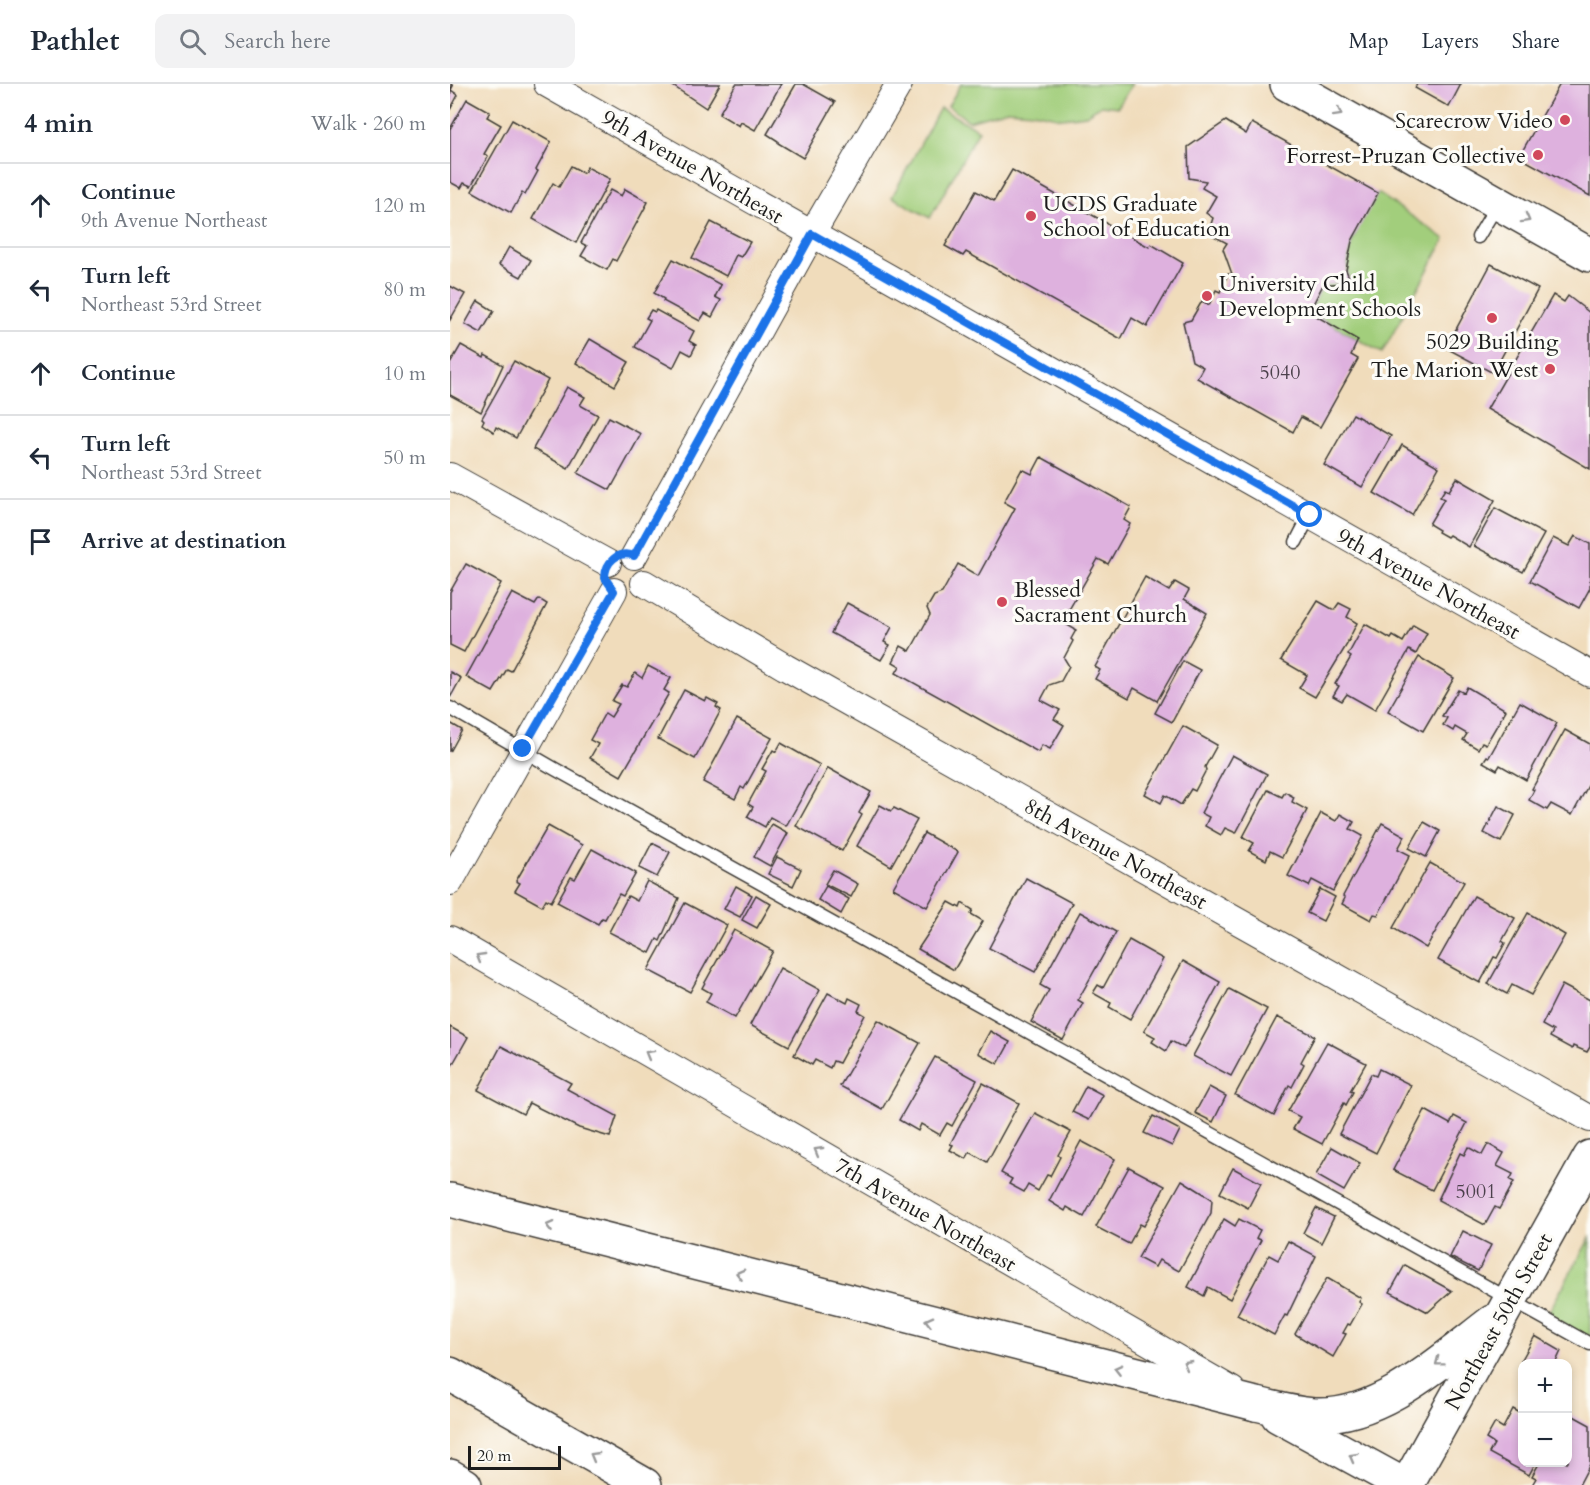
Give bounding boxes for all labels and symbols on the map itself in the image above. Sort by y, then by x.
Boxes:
street label: 9th Avenue Northeast [596,103,789,231]
one-way arrow [1332,106,1342,117]
place label: Scarecrow Video [1395,106,1553,136]
marker: Scarecrow Video [1558,113,1572,127]
place label: Forrest-Pruzan Collective [1286,141,1526,171]
marker: Forrest-Pruzan Collective [1531,148,1545,162]
place label: UCDS Graduate School of Education [1043,189,1231,244]
marker: UCDS Graduate School of Education [1024,209,1038,223]
one-way arrow [1520,212,1530,224]
place label: University Child Development Schools [1219,269,1421,324]
marker: University Child Development Schools [1200,289,1214,303]
marker: 5029 Building [1485,311,1499,325]
place label: 5029 Building [1426,327,1559,357]
place label: The Marion West [1371,355,1538,385]
house number: 5040 [1260,359,1300,386]
marker: The Marion West [1543,362,1557,376]
route start [1296,501,1322,527]
street label: 9th Avenue Northeast [1332,521,1525,647]
place label: Blessed Sacrament Church [1014,575,1187,630]
marker: Blessed Sacrament Church [995,595,1009,609]
route end [509,735,535,761]
street label: 8th Avenue Northeast [1019,791,1212,917]
one-way arrow [476,952,486,964]
one-way arrow [645,1050,655,1061]
one-way arrow [814,1147,824,1159]
street label: 7th Avenue Northeast [829,1151,1022,1279]
house number: 5001 [1456,1178,1496,1205]
one-way arrow [546,1220,556,1233]
street label: Northeast 50th Street [1438,1228,1560,1415]
one-way arrow [735,1268,745,1281]
one-way arrow [924,1316,934,1329]
one-way arrow [1435,1354,1446,1365]
one-way arrow [1183,1360,1193,1372]
one-way arrow [1113,1364,1123,1377]
scale bar [468,1443,561,1470]
one-way arrow [590,1452,600,1463]
one-way arrow [1348,1453,1359,1464]

